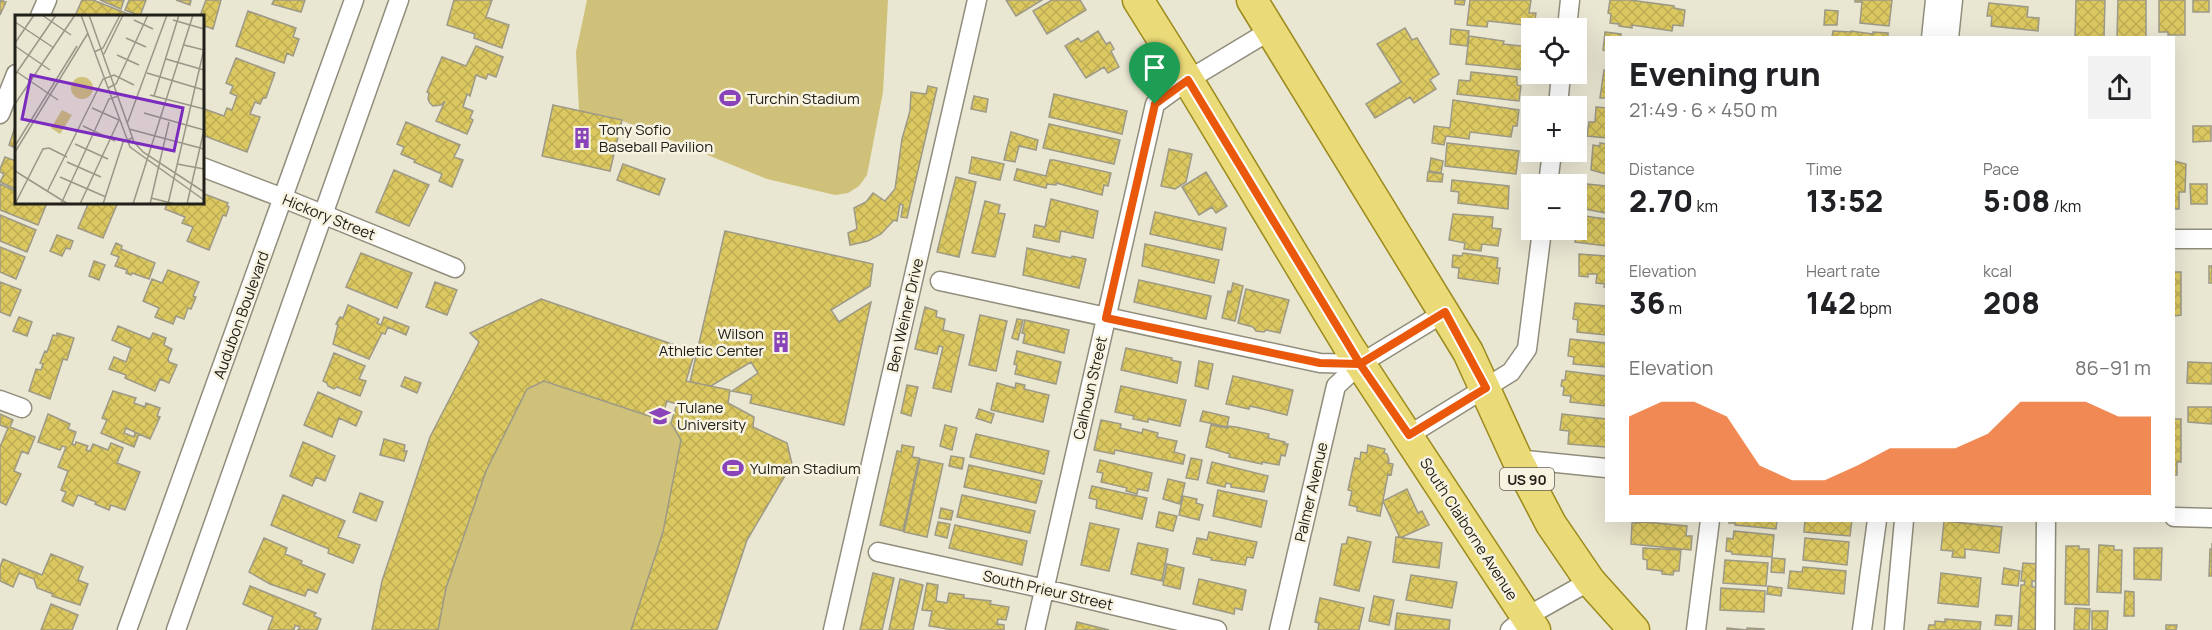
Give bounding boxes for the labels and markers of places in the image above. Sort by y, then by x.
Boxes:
pin [1129,42,1180,104]
sports icon: Turchin Stadium [718,86,742,110]
place label: Turchin Stadium [747,88,860,109]
place label: Tony Sofio Baseball Pavilion [599,119,713,157]
building icon: Tony Sofio Baseball Pavilion [570,126,594,150]
place label: Wilson Athletic Center [659,323,765,361]
building icon: Wilson Athletic Center [769,330,793,354]
place label: Tulane University [677,397,746,435]
school or university icon: Tulane University [648,404,672,428]
sports icon: Yulman Stadium [721,456,745,480]
place label: Yulman Stadium [750,458,861,479]

